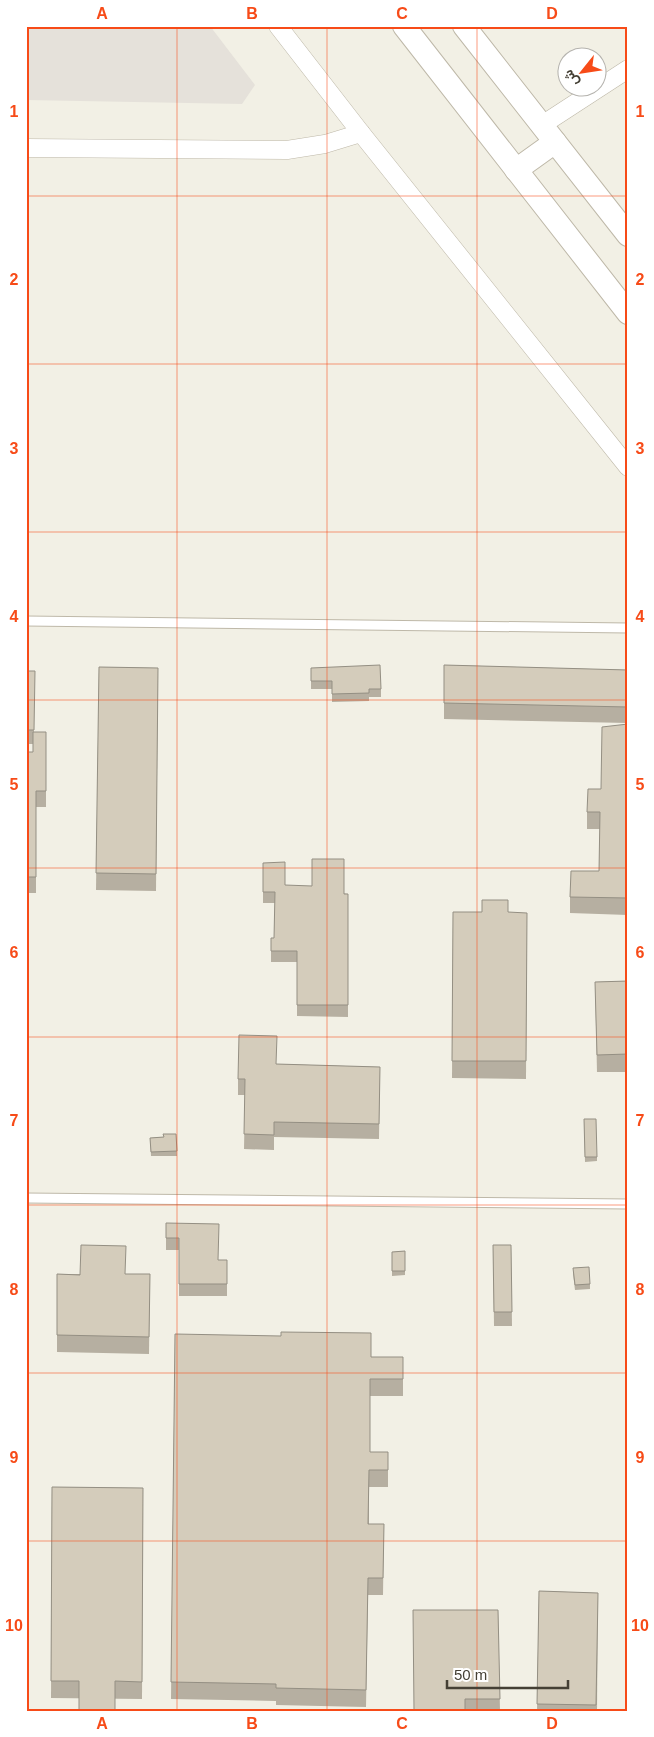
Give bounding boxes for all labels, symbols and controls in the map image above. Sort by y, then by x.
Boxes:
text: A [96,5,108,22]
text: B [246,5,258,22]
text: C [396,5,408,22]
text: D [546,5,558,22]
north arrow [556,48,606,98]
text: ش [560,67,583,90]
text: 1 [10,103,19,120]
text: 1 [636,103,645,120]
text: 2 [10,271,19,288]
text: 2 [636,271,645,288]
text: 3 [10,440,19,457]
text: 3 [636,440,645,457]
text: 4 [10,608,19,625]
text: 4 [636,608,645,625]
text: 5 [10,776,19,793]
text: 5 [636,776,645,793]
text: 6 [10,944,19,961]
text: 6 [636,944,645,961]
text: 7 [10,1112,19,1129]
text: 7 [636,1112,645,1129]
text: 8 [10,1281,19,1298]
text: 8 [636,1281,645,1298]
text: 9 [10,1449,19,1466]
text: 9 [636,1449,645,1466]
text: 10 [5,1617,23,1634]
text: 10 [631,1617,649,1634]
scale bar [447,1657,568,1689]
text: 50 m [454,1666,487,1683]
text: A [96,1715,108,1732]
text: B [246,1715,258,1732]
text: C [396,1715,408,1732]
text: D [546,1715,558,1732]

